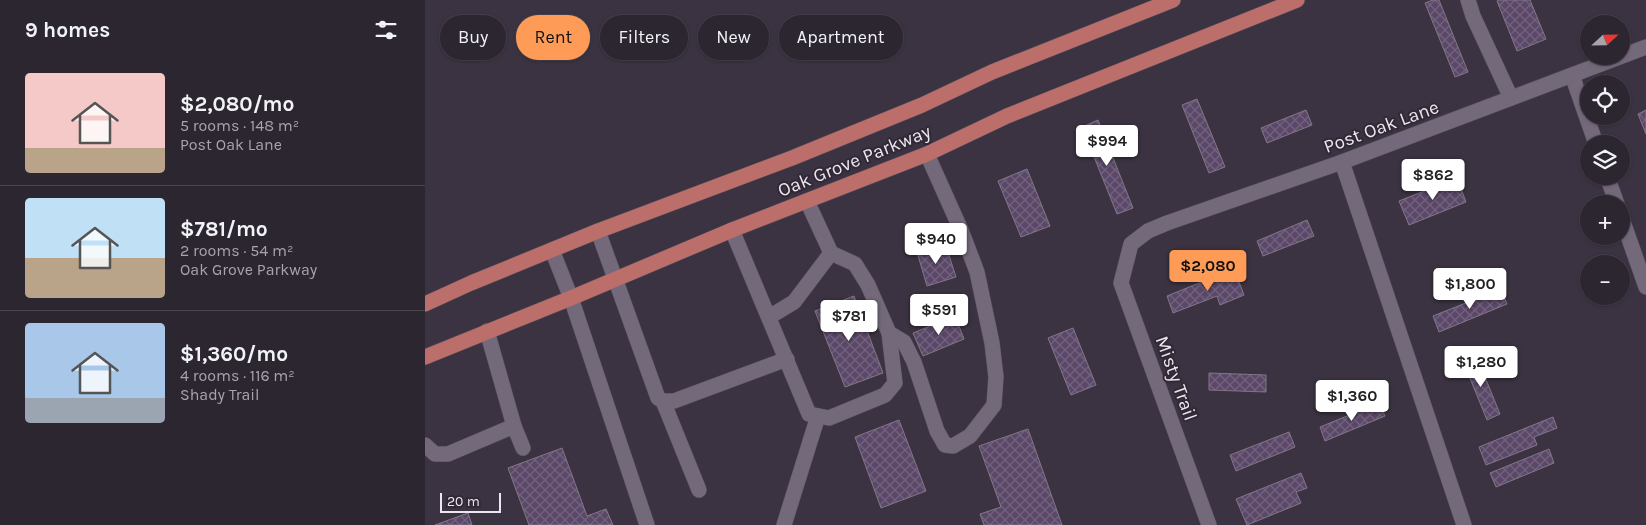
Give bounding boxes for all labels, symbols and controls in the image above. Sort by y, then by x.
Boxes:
chip: Buy [440,15,506,60]
chip: Rent [516,15,590,60]
chip: Filters [600,15,688,60]
chip: New [698,15,769,60]
chip: Apartment [779,15,903,60]
north arrow [1580,15,1630,65]
map controls [1580,15,1630,305]
icon: filters [372,16,400,44]
text: 9 homes [25,18,110,42]
button: locate [1580,75,1630,125]
text: $2,080/mo [180,92,294,116]
icon: home [65,93,125,153]
street label: Post Oak Lane [1321,96,1442,158]
text: 5 rooms · 148 m² [180,116,299,135]
street label: Oak Grove Parkway [775,120,934,202]
pin: $994 [1077,124,1137,167]
text: $994 [1087,131,1127,150]
text: Post Oak Lane [180,135,282,154]
button: layers [1580,135,1630,185]
pin: $862 [1403,158,1463,201]
text: $862 [1413,165,1453,184]
button: + [1580,195,1630,245]
text: $781/mo [180,217,268,241]
icon: home [65,218,125,278]
pin: $940 [906,222,966,265]
text: $940 [916,229,956,248]
text: 2 rooms · 54 m² [180,241,293,260]
pin: $2,080 [1167,250,1249,292]
button: − [1580,255,1630,305]
text: $2,080 [1180,256,1236,275]
text: Oak Grove Parkway [180,260,317,279]
pin: $1,800 [1429,268,1511,310]
text: $1,800 [1444,274,1496,293]
pin: $591 [909,294,969,336]
pin: $781 [819,300,879,342]
text: $591 [921,300,957,319]
text: $781 [831,306,867,325]
street label: Misty Trail [1151,333,1202,424]
text: $1,360/mo [180,342,288,366]
icon: home [65,343,125,403]
pin: $1,280 [1440,346,1522,388]
text: $1,280 [1456,352,1506,371]
text: 4 rooms · 116 m² [180,366,295,385]
pin: $1,360 [1311,380,1393,422]
text: Shady Trail [180,385,260,404]
text: $1,360 [1327,386,1377,405]
scale bar [440,490,501,513]
text: 20 m [447,493,480,510]

